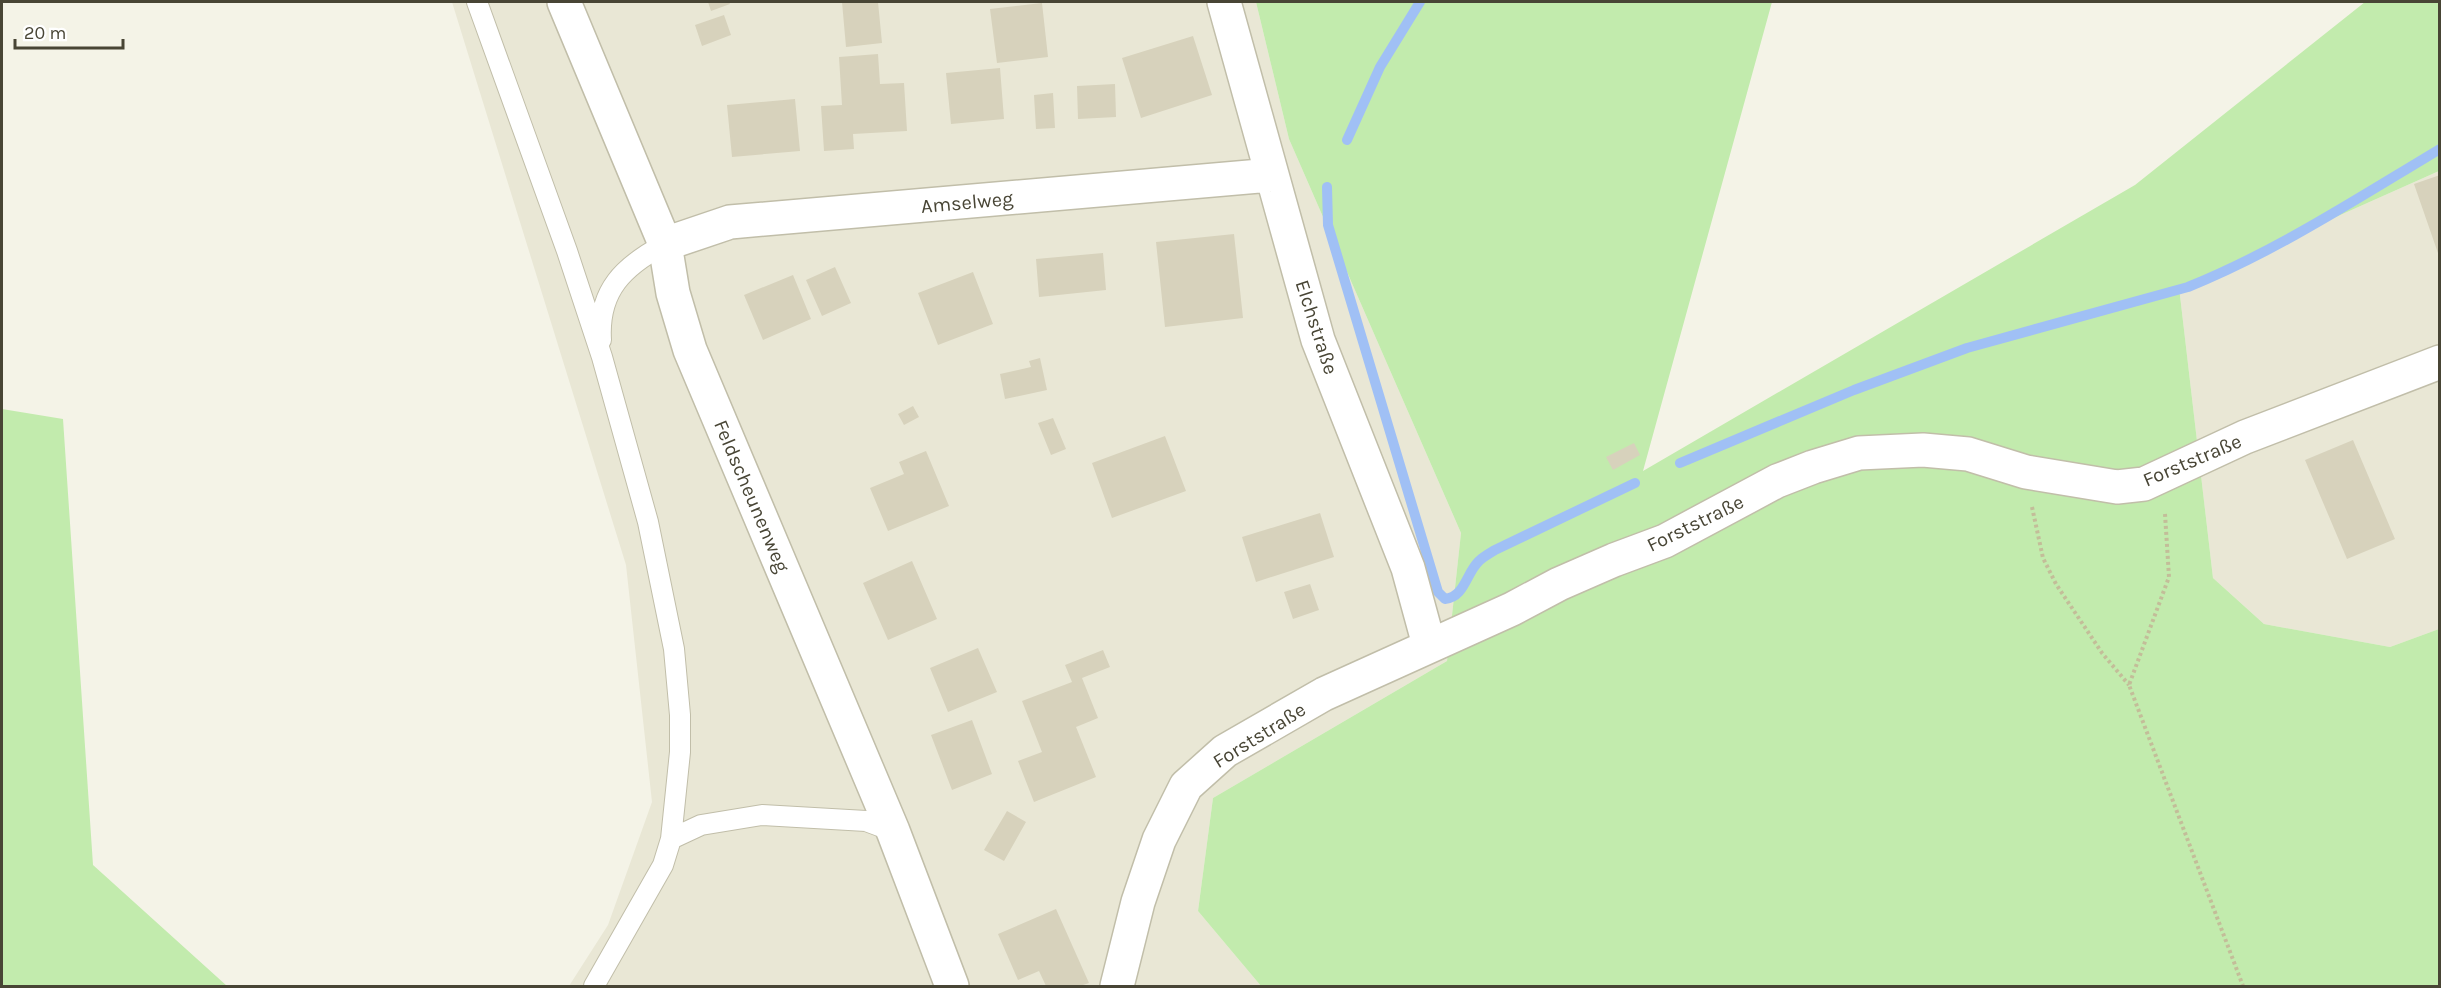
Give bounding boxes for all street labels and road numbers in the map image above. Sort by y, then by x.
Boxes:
street label: Amselweg [920,187,1014,218]
street label: Elchstraße [1290,277,1343,377]
street label: Feldscheunenweg [709,417,794,576]
street label: Forststraße [2139,429,2245,492]
street label: Forststraße [1643,490,1747,557]
street label: Forststraße [1209,698,1310,773]

